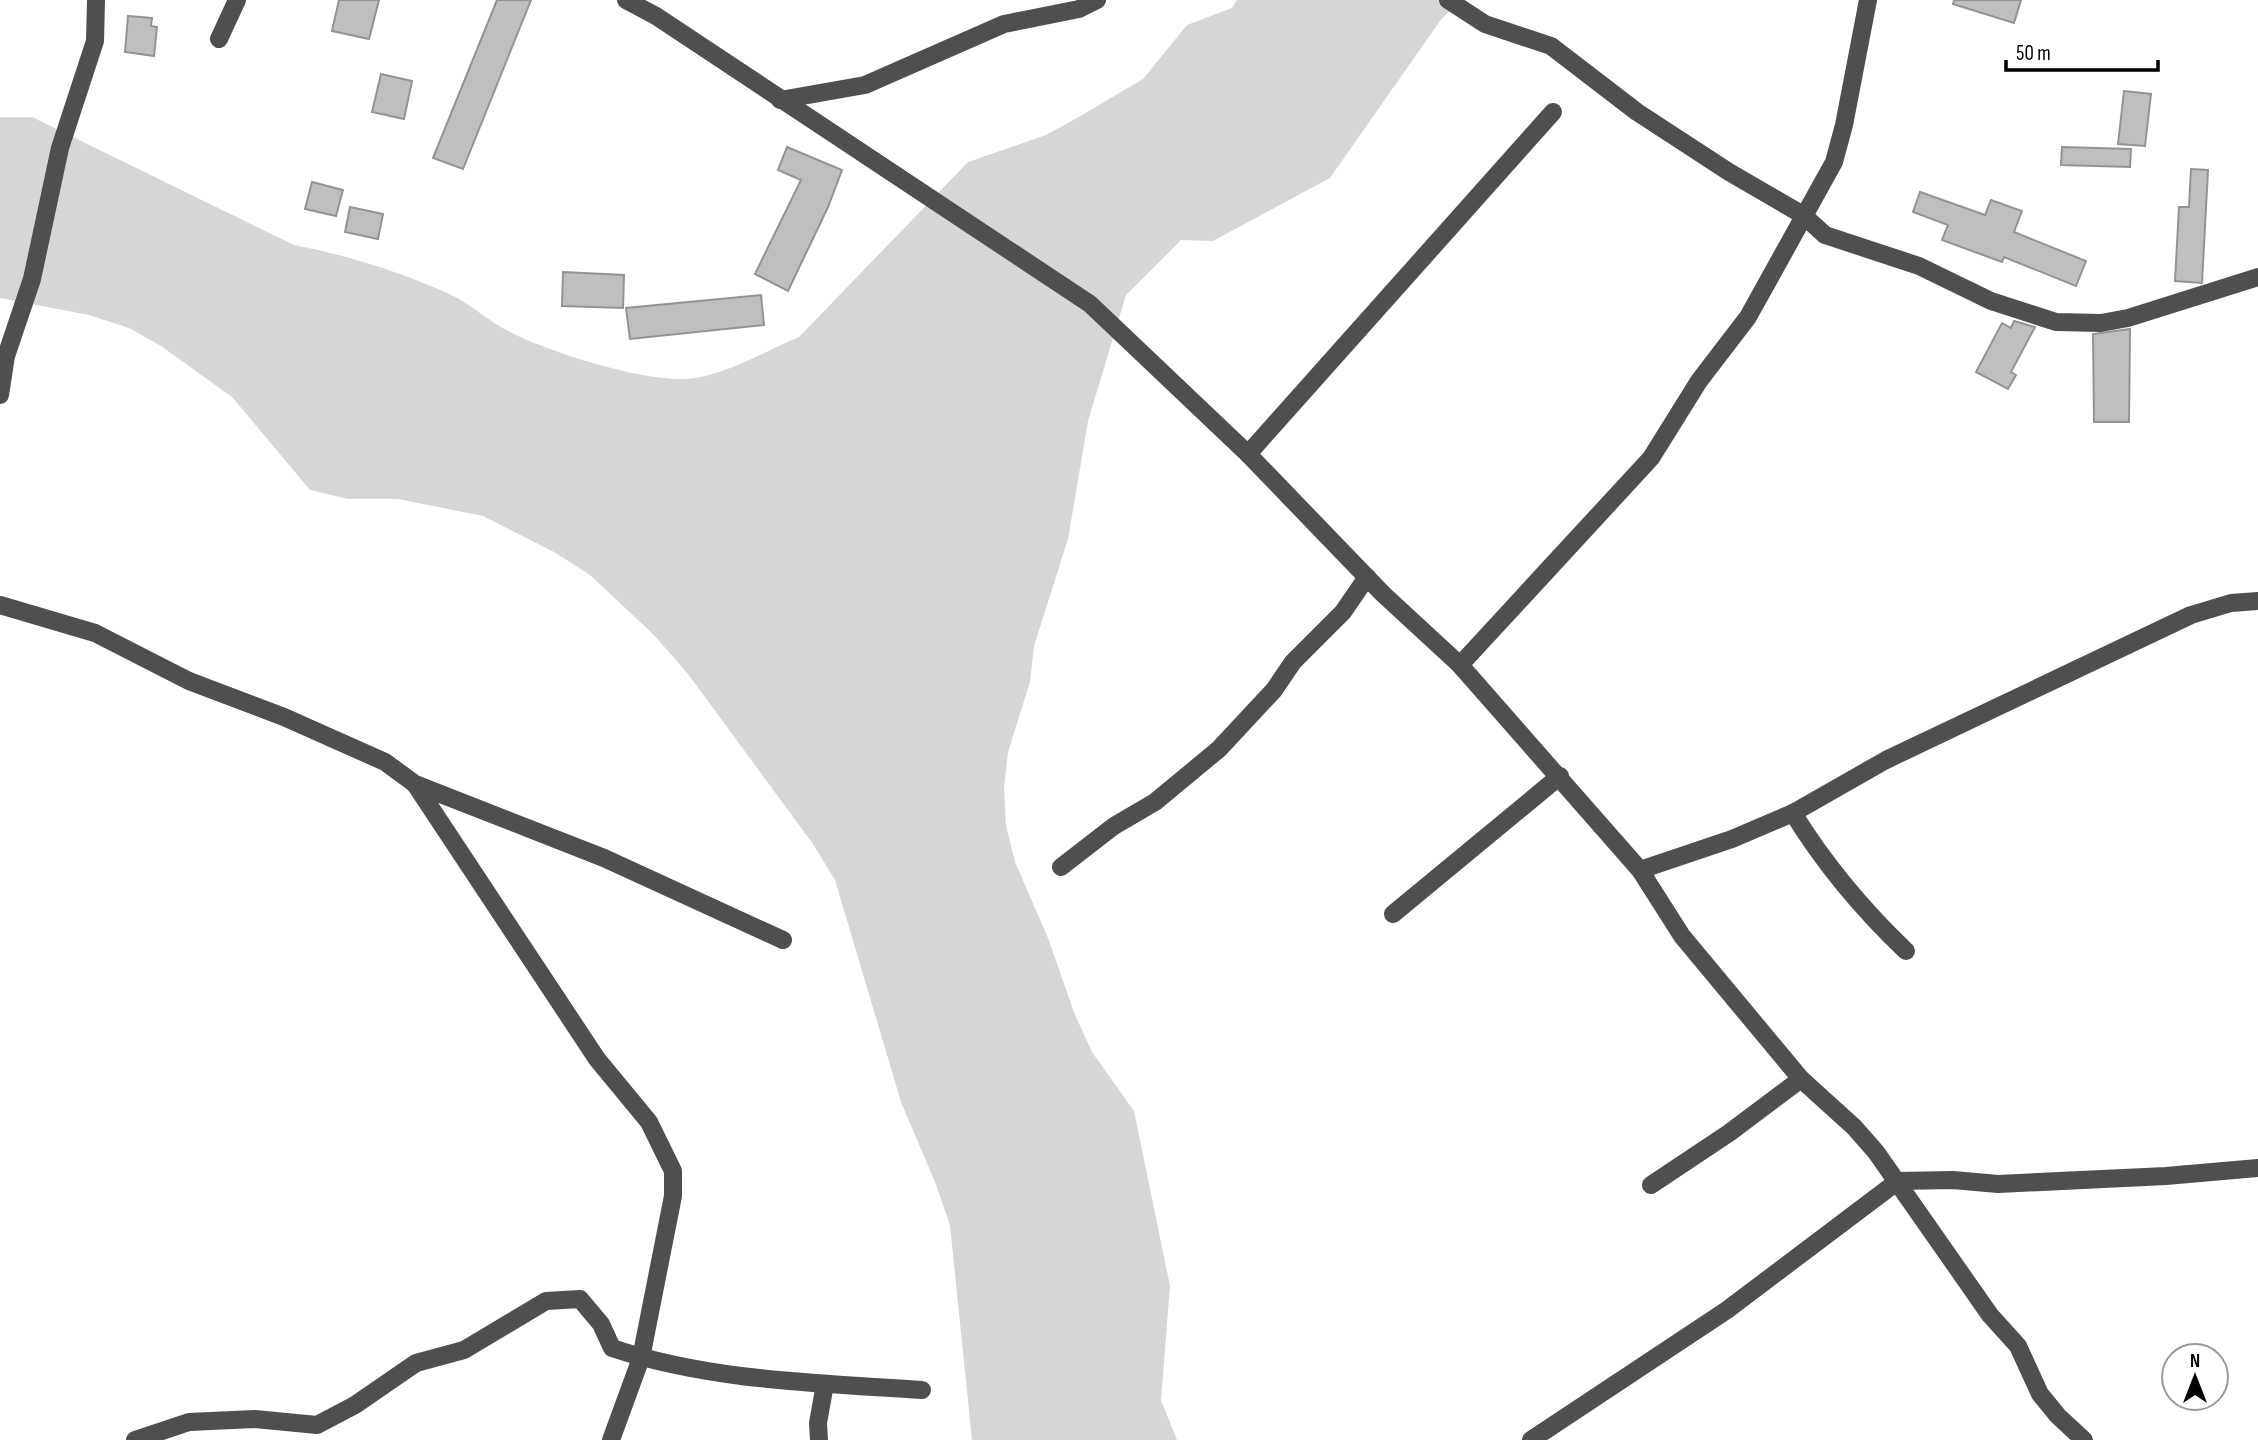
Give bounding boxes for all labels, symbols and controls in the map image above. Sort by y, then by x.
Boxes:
scale bar [2006,28,2158,72]
text: 50 m [2016,41,2051,66]
north arrow [2160,1342,2230,1412]
text: N [2190,1350,2200,1373]

